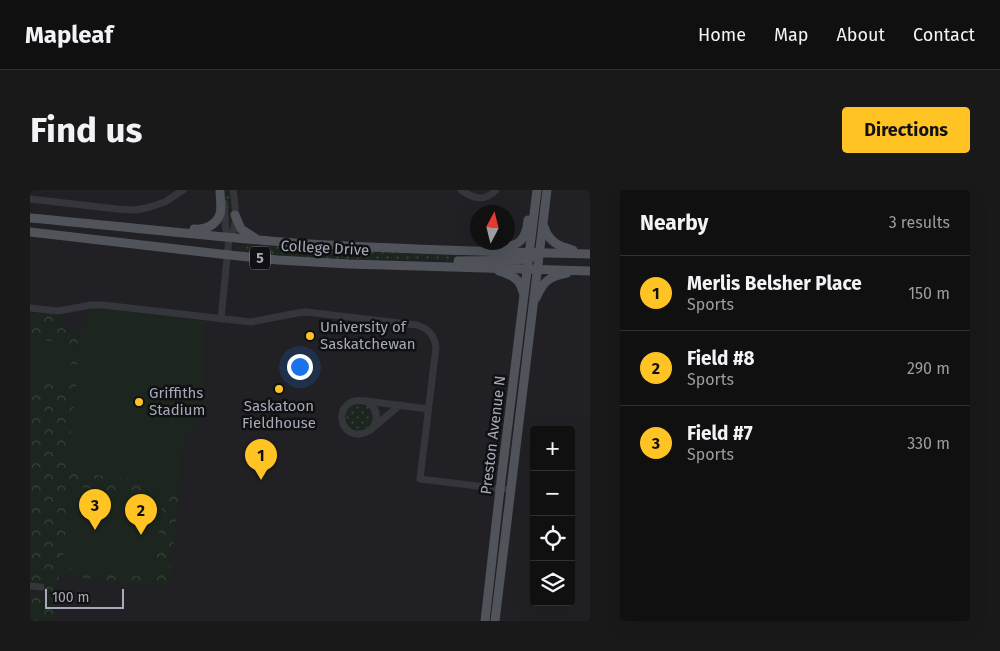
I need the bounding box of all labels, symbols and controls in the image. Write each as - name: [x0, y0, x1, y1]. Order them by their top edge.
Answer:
- text: Mapleaf: [25, 21, 113, 49]
- text: Home: [698, 24, 746, 46]
- text: Map: [774, 24, 808, 46]
- text: About: [836, 24, 885, 46]
- text: Contact: [913, 24, 975, 46]
- button: Directions: [842, 107, 970, 153]
- text: Find us: [30, 109, 142, 151]
- north arrow: [470, 205, 515, 250]
- text: Nearby: [640, 210, 708, 236]
- text: 3 results: [889, 213, 950, 232]
- street label: College Drive: [280, 237, 370, 259]
- road number: 5: [250, 246, 270, 270]
- text: Merlis Belsher Place: [687, 272, 862, 295]
- text: 1: [652, 284, 660, 303]
- text: 150 m: [908, 284, 950, 303]
- text: Sports: [687, 295, 734, 314]
- place label: University of Saskatchewan: [320, 318, 416, 353]
- marker: University of Saskatchewan: [304, 330, 316, 342]
- text: Field #8: [687, 347, 755, 370]
- your location: [287, 354, 313, 380]
- text: 2: [652, 359, 660, 378]
- text: 290 m: [907, 359, 950, 378]
- text: Sports: [687, 370, 734, 389]
- street label: Preston Avenue N: [477, 375, 509, 495]
- marker: Saskatoon Fieldhouse: [273, 383, 285, 395]
- place label: Griffiths Stadium: [149, 384, 205, 419]
- marker: Griffiths Stadium: [133, 396, 145, 408]
- place label: Saskatoon Fieldhouse: [242, 397, 316, 432]
- text: Field #7: [687, 422, 753, 445]
- map controls: [530, 426, 575, 606]
- button: +: [530, 426, 575, 471]
- text: 3: [652, 434, 660, 453]
- text: 330 m: [907, 434, 950, 453]
- pin: 1: [245, 439, 277, 480]
- text: Sports: [687, 445, 734, 464]
- button: −: [530, 471, 575, 516]
- pin: 3: [79, 489, 111, 530]
- pin: 2: [125, 494, 157, 535]
- button: locate: [530, 516, 575, 561]
- button: layers: [530, 561, 575, 606]
- scale bar: [45, 586, 124, 609]
- text: 100 m: [52, 589, 89, 606]

